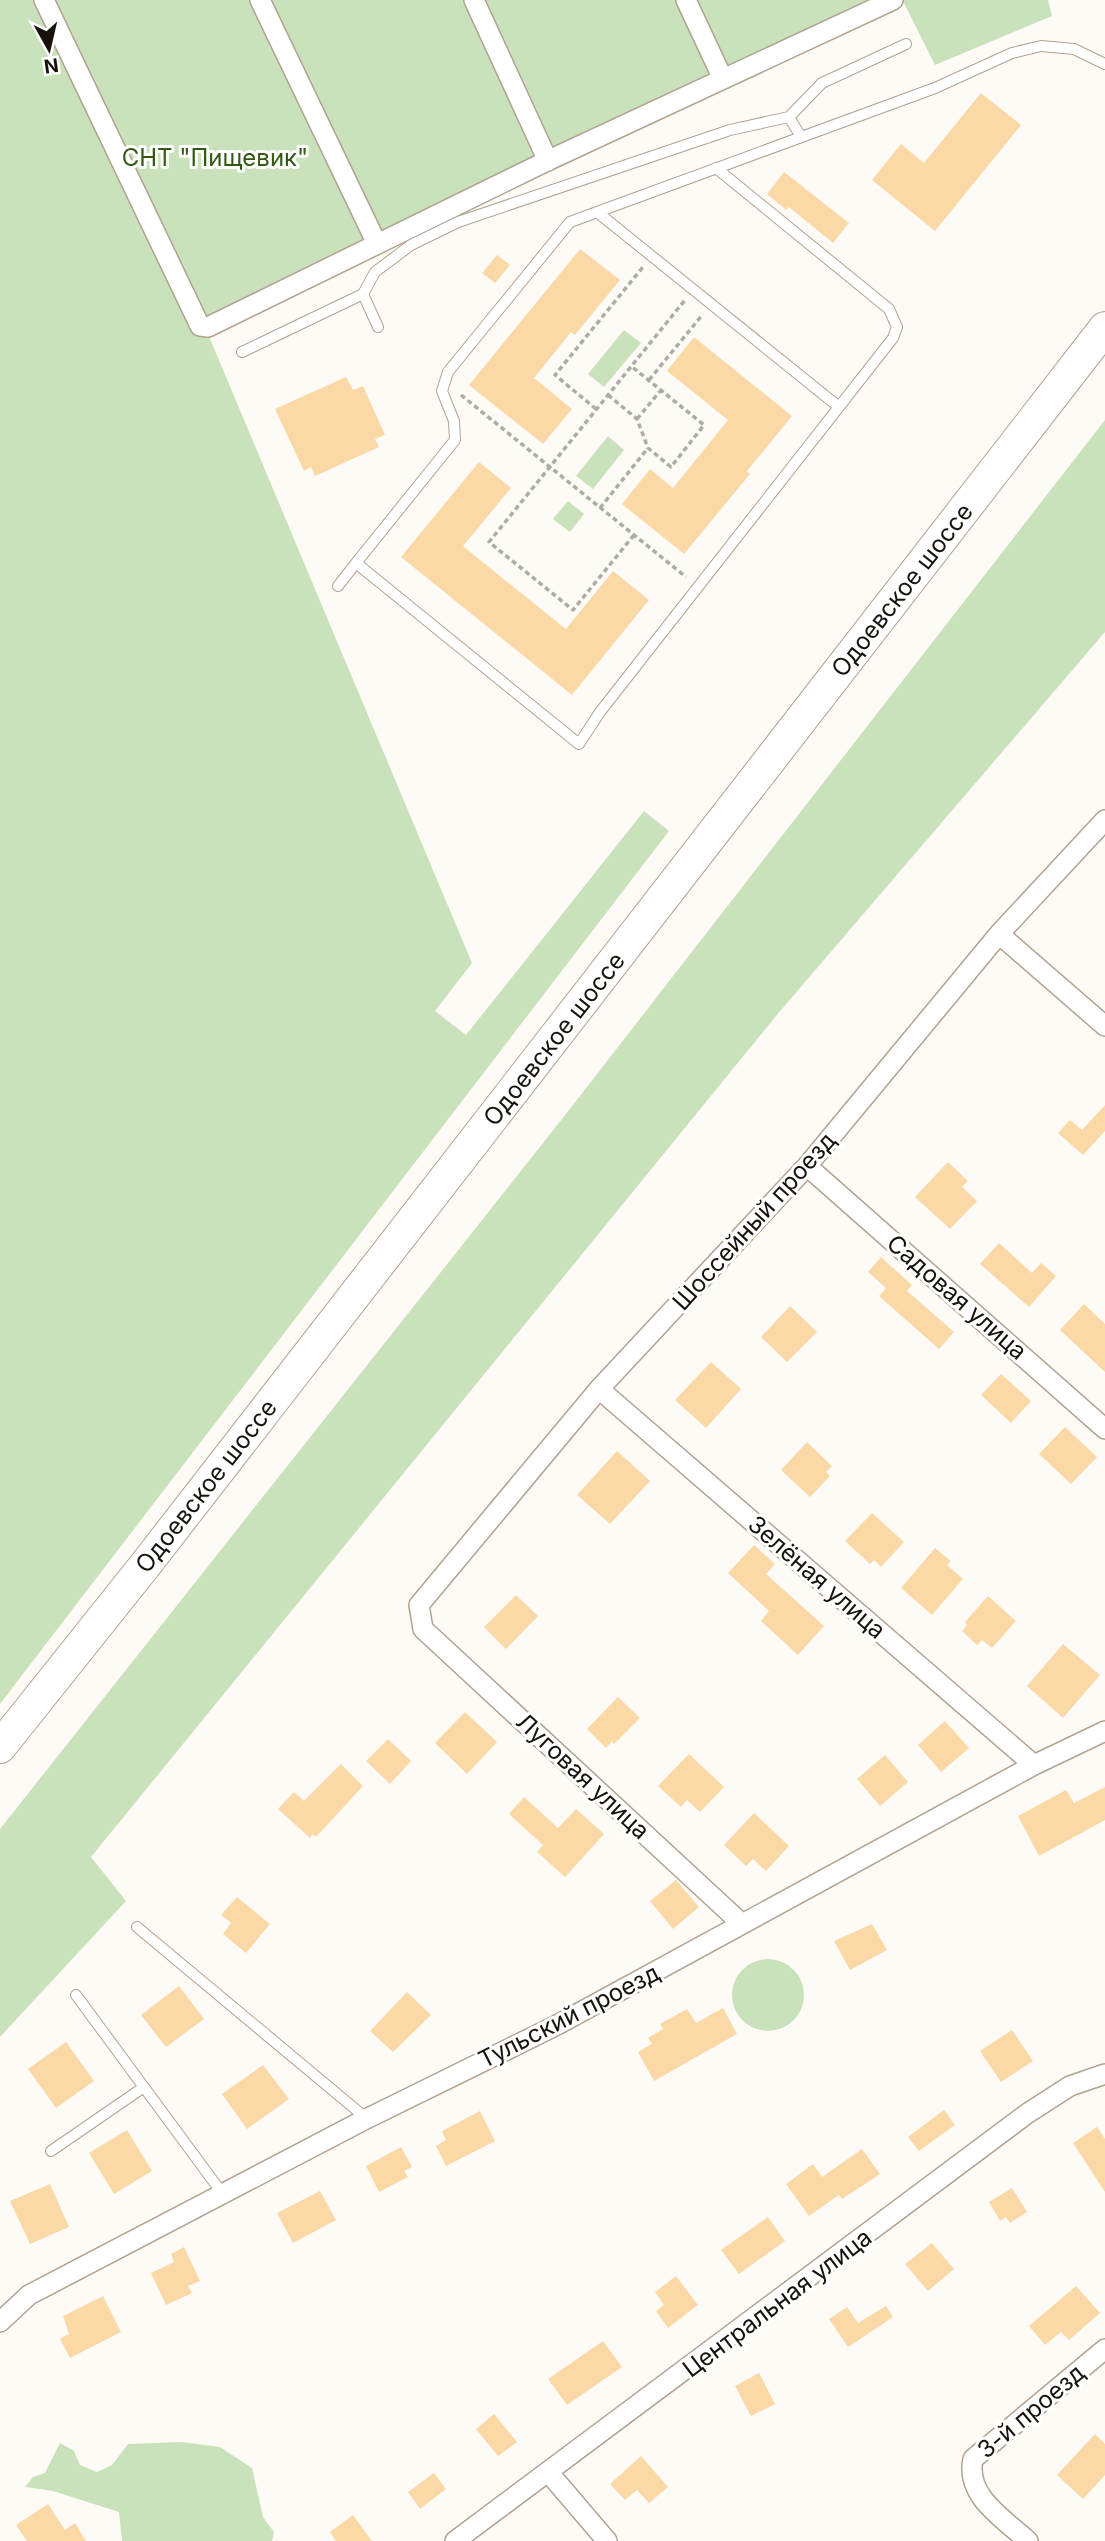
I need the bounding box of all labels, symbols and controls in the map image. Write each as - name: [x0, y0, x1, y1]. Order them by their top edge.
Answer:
- north arrow: [14, 14, 84, 84]
- text: N: [43, 53, 60, 78]
- park label: СНТ "Пищевик": [122, 143, 308, 172]
- street label: Одоевское шоссе: [825, 497, 979, 683]
- street label: Одоевское шоссе: [477, 946, 631, 1132]
- street label: Шоссейный проезд: [666, 1126, 842, 1316]
- street label: Садовая улица: [881, 1228, 1033, 1366]
- street label: Одоевское шоссе: [129, 1393, 283, 1579]
- street label: Зелёная улица: [742, 1509, 892, 1645]
- street label: Луговая улица: [510, 1707, 656, 1845]
- street label: Тульский проезд: [474, 1958, 664, 2074]
- street label: Центральная улица: [677, 2223, 877, 2383]
- street label: 3-й проезд: [972, 2358, 1090, 2464]

